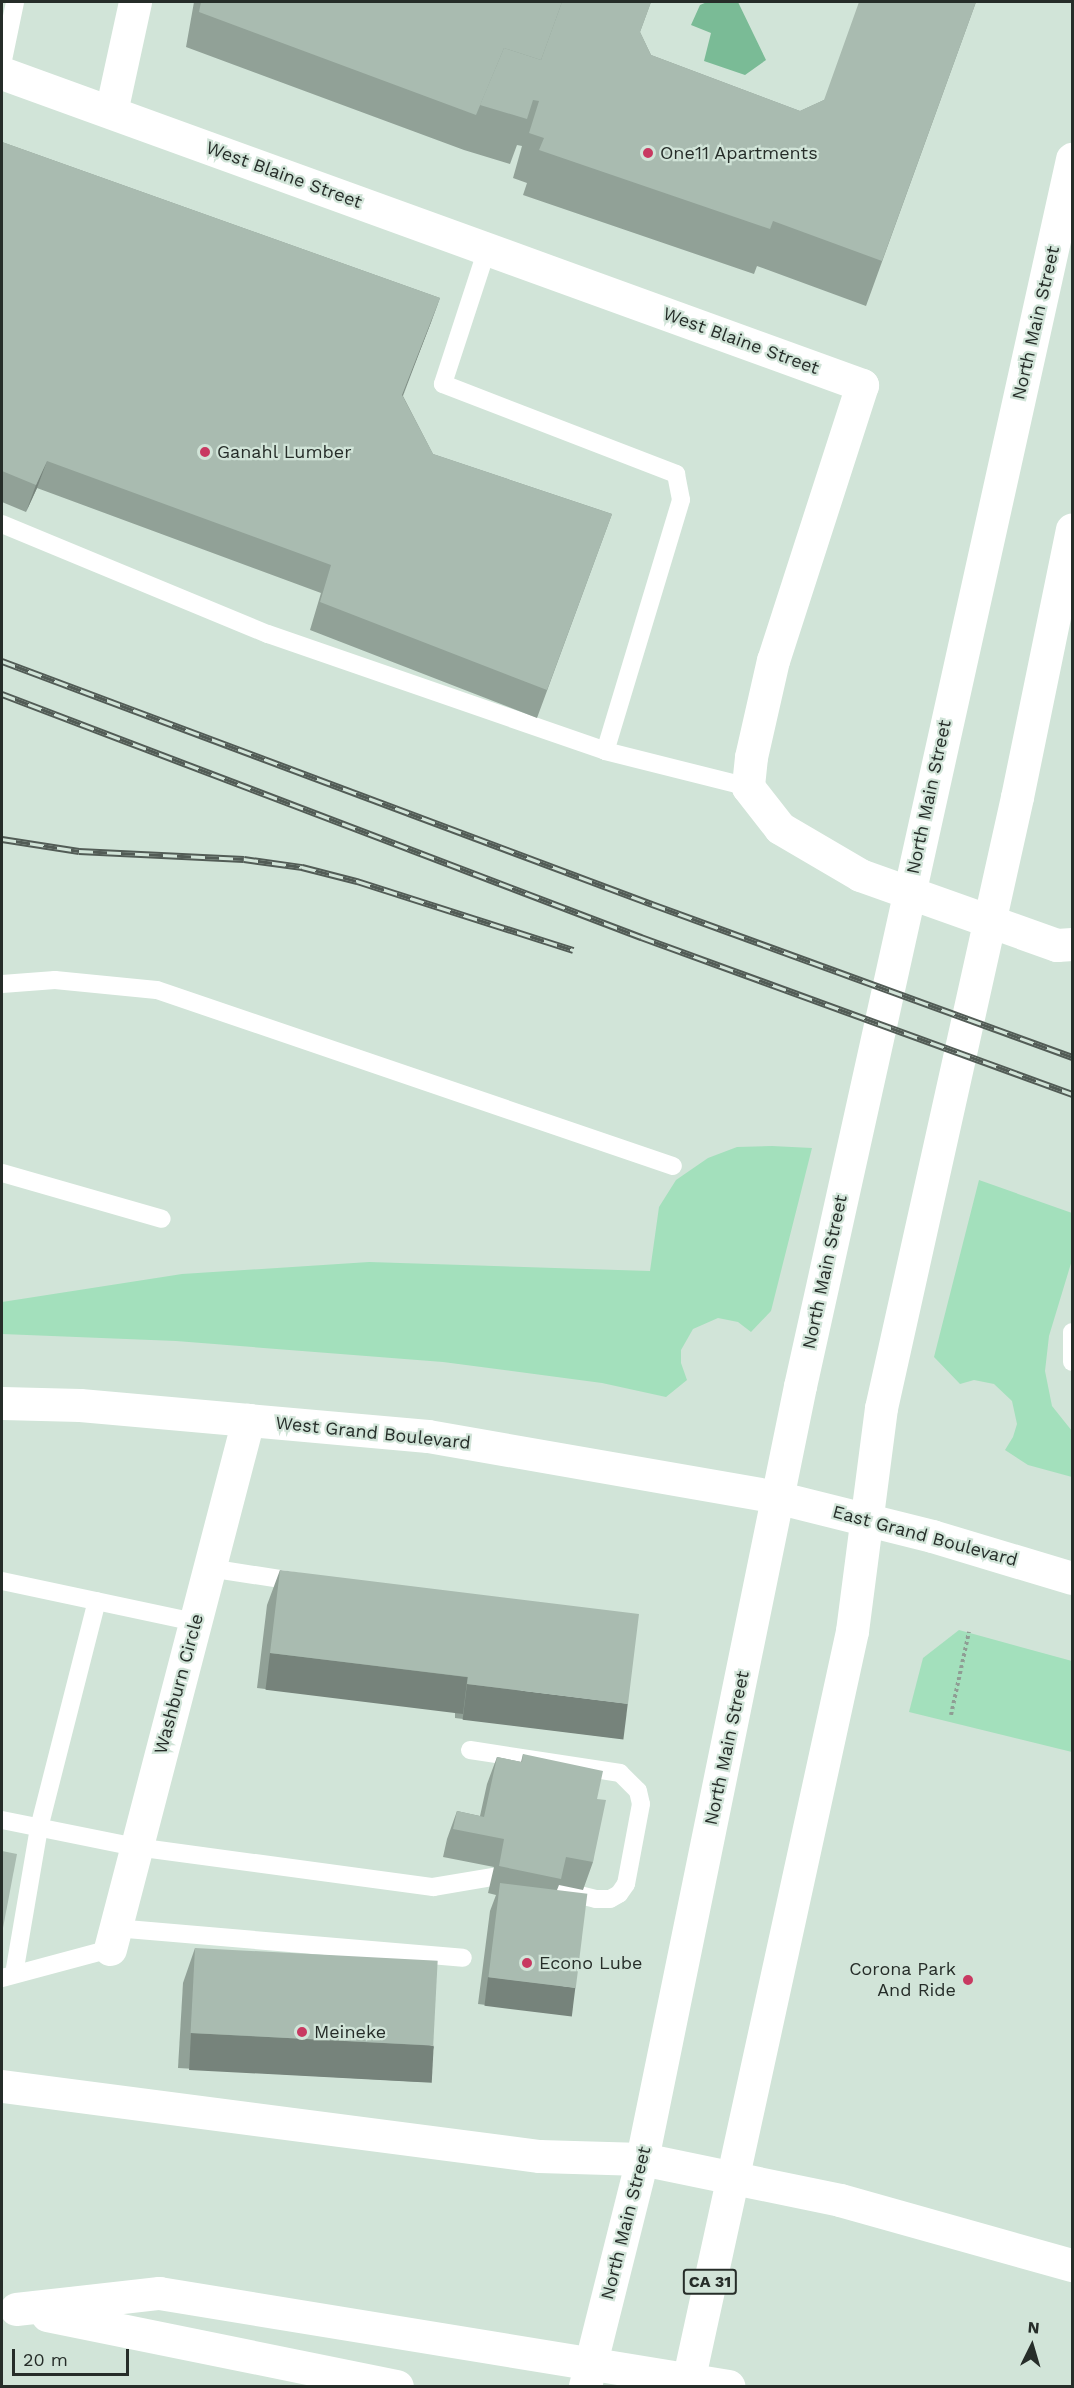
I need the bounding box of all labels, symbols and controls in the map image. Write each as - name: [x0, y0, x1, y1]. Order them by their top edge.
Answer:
- street label: West Blaine Street: [203, 137, 365, 213]
- place label: One11 Apartments: [660, 142, 818, 164]
- marker: One11 Apartments: [641, 146, 655, 160]
- street label: North Main Street: [1008, 244, 1064, 402]
- street label: West Blaine Street: [660, 303, 822, 379]
- place label: Ganahl Lumber: [217, 441, 352, 463]
- marker: Ganahl Lumber: [198, 445, 212, 459]
- street label: North Main Street: [902, 718, 956, 876]
- street label: North Main Street: [798, 1193, 852, 1351]
- street label: West Grand Boulevard: [274, 1412, 472, 1454]
- street label: East Grand Boulevard: [830, 1501, 1020, 1571]
- street label: Washburn Circle: [150, 1611, 208, 1757]
- street label: North Main Street: [700, 1669, 754, 1827]
- place label: Econo Lube: [539, 1952, 642, 1974]
- marker: Econo Lube: [520, 1956, 534, 1970]
- place label: Corona Park And Ride: [849, 1959, 956, 2002]
- marker: Corona Park And Ride: [961, 1973, 975, 1987]
- place label: Meineke: [314, 2021, 386, 2043]
- marker: Meineke: [295, 2025, 309, 2039]
- street label: North Main Street: [597, 2144, 655, 2302]
- road number: CA 31: [682, 2269, 738, 2295]
- north arrow: [1002, 2316, 1062, 2376]
- text: N: [1027, 2318, 1040, 2338]
- scale bar: [15, 2337, 132, 2375]
- text: 20 m: [23, 2349, 68, 2370]

